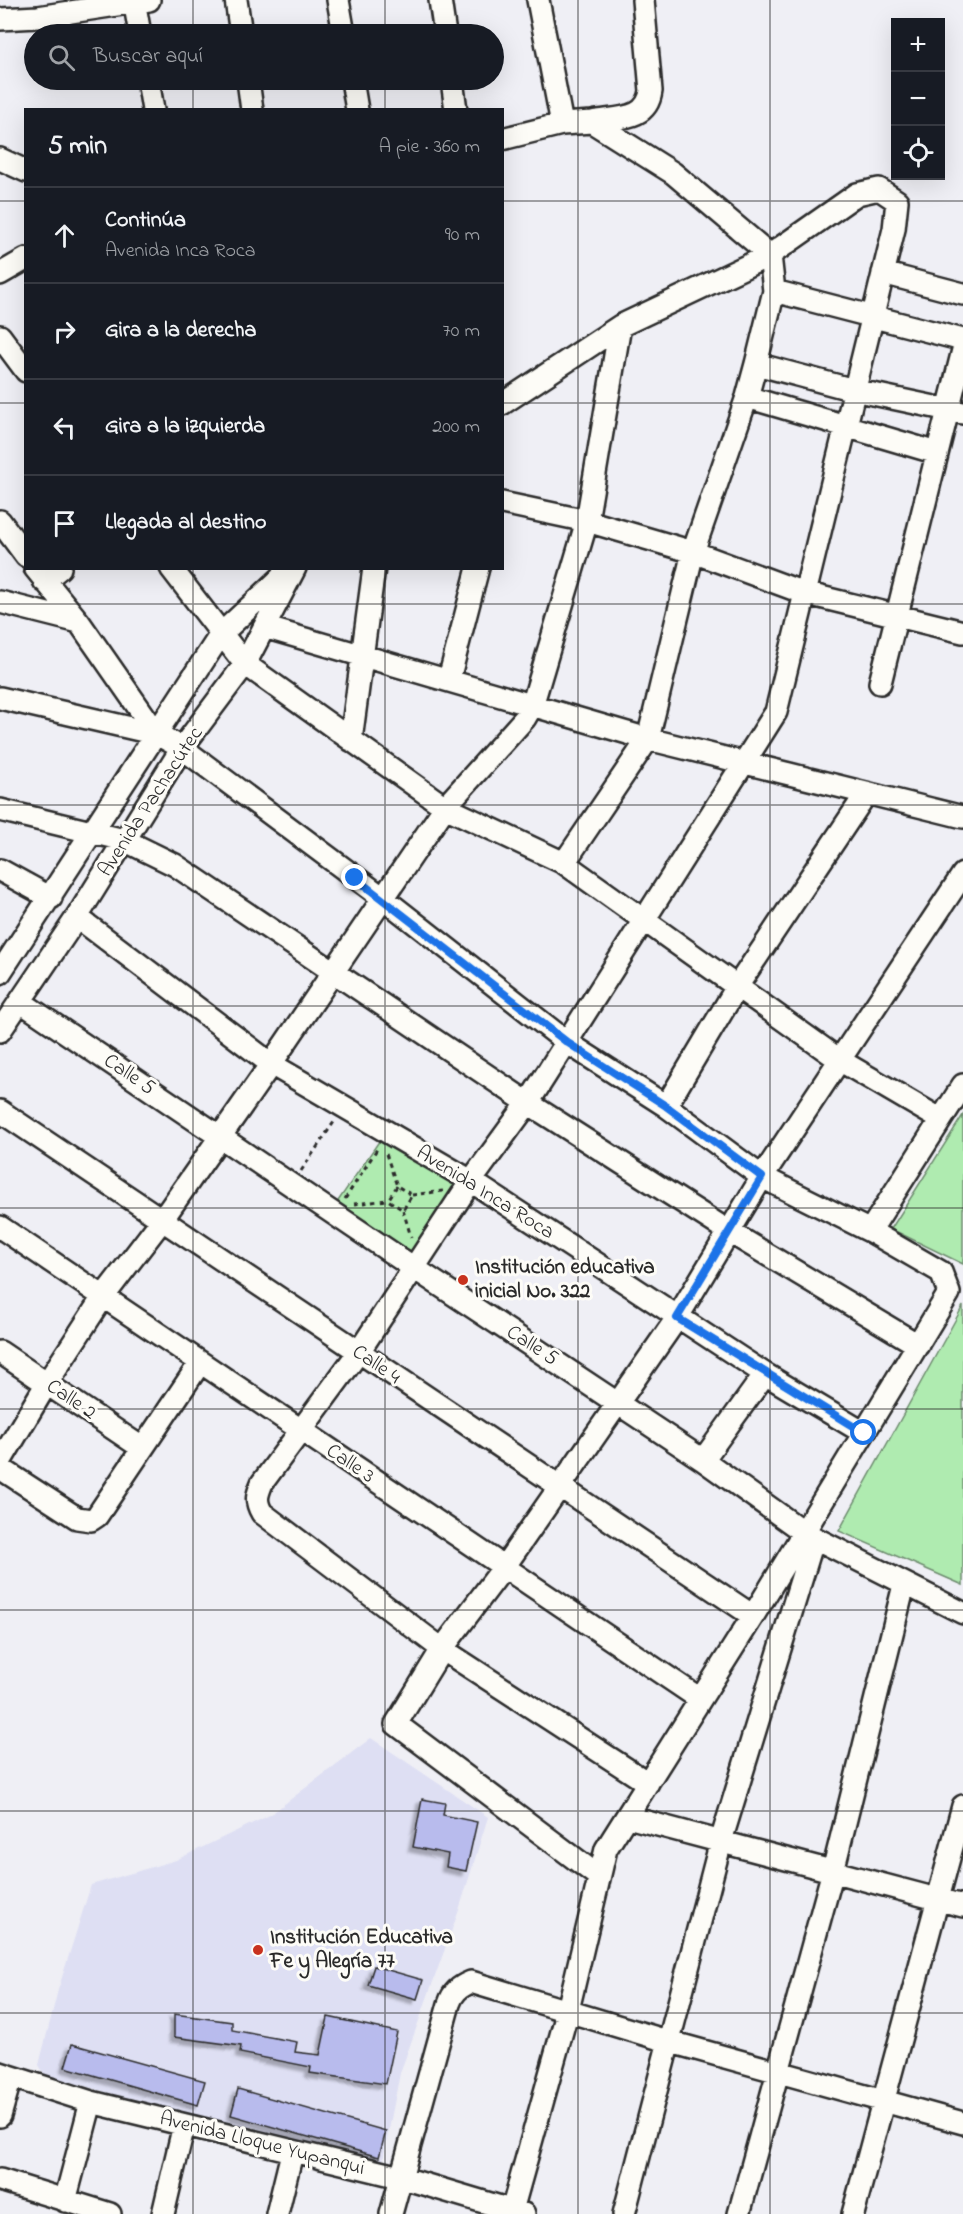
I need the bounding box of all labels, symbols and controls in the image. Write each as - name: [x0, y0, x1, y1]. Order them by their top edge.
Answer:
- map controls: [891, 18, 945, 180]
- button: +: [891, 18, 945, 72]
- search box: [24, 24, 504, 90]
- icon: search: [45, 41, 78, 74]
- text: Buscar aquí: [93, 41, 203, 73]
- button: −: [891, 72, 945, 126]
- button: locate: [891, 126, 945, 180]
- text: 5 min: [48, 128, 107, 166]
- text: A pie · 360 m: [379, 133, 480, 162]
- text: Continúa: [105, 205, 186, 237]
- icon: ahead: [48, 219, 81, 252]
- text: 90 m: [445, 221, 480, 250]
- text: Avenida Inca Roca: [105, 237, 255, 266]
- icon: right: [48, 315, 81, 348]
- text: Gira a la derecha: [105, 315, 256, 347]
- text: 70 m: [443, 317, 480, 346]
- icon: left: [48, 411, 81, 444]
- text: Gira a la izquierda: [105, 411, 265, 443]
- text: 200 m: [432, 413, 480, 442]
- icon: arrive: [48, 507, 81, 540]
- text: Llegada al destino: [105, 507, 266, 539]
- street label: Avenida Pachacútec: [91, 720, 211, 883]
- route end: [341, 864, 367, 890]
- street label: Calle 5: [97, 1047, 161, 1103]
- street label: Avenida Inca Roca: [410, 1138, 560, 1248]
- place label: Institución educativa inicial No. 322: [475, 1253, 655, 1307]
- marker: Institución educativa inicial No. 322: [456, 1273, 470, 1287]
- street label: Calle 5: [500, 1318, 564, 1374]
- street label: Calle 4: [346, 1338, 407, 1393]
- street label: Calle 2: [40, 1372, 102, 1428]
- route start: [850, 1419, 876, 1445]
- street label: Calle 3: [320, 1437, 380, 1491]
- place label: Institución Educativa Fe y Alegría 77: [269, 1923, 453, 1979]
- marker: Institución Educativa Fe y Alegría 77: [251, 1943, 265, 1957]
- street label: Avenida Lloque Yupanqui: [156, 2104, 368, 2184]

